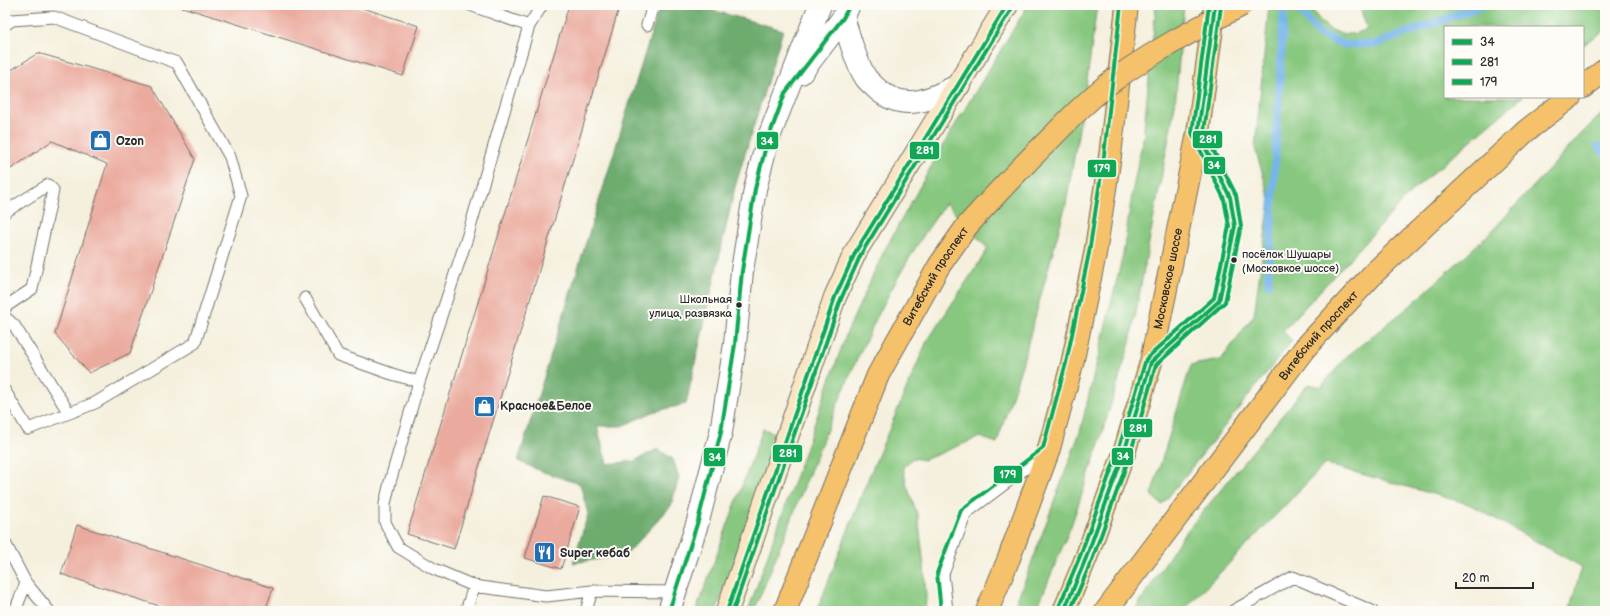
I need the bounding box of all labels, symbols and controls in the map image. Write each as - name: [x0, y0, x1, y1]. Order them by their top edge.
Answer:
- legend: [1444, 26, 1584, 98]
- text: 34: [1480, 35, 1495, 50]
- text: 281: [1480, 55, 1499, 70]
- text: 179: [1480, 75, 1498, 90]
- shop icon: Ozon: [87, 128, 113, 154]
- line badge: 281: [1192, 130, 1223, 149]
- line badge: 34: [756, 131, 779, 150]
- text: 281: [1199, 133, 1217, 146]
- place label: Ozon: [116, 134, 144, 149]
- text: 34: [761, 135, 774, 148]
- line badge: 281: [909, 141, 940, 160]
- text: 281: [916, 144, 934, 157]
- line badge: 34: [1203, 156, 1226, 175]
- line badge: 179: [1087, 159, 1117, 178]
- text: 34: [1208, 159, 1221, 172]
- text: 179: [1093, 162, 1111, 175]
- street label: Витебский проспект: [900, 224, 972, 329]
- street label: Московское шоссе: [1151, 226, 1186, 331]
- place label: посёлок Шушары (Московкое шоссе): [1242, 248, 1339, 275]
- marker: посёлок Шушары (Московкое шоссе): [1229, 255, 1239, 265]
- street label: Витебский проспект: [1276, 288, 1362, 384]
- place label: Школьная улица, развязка: [649, 293, 732, 320]
- marker: Школьная улица, развязка: [734, 300, 744, 310]
- shop icon: Красное&Белое: [472, 393, 498, 419]
- place label: Красное&Белое: [500, 399, 592, 414]
- line badge: 281: [1123, 418, 1153, 438]
- text: 281: [1129, 422, 1147, 435]
- line badge: 281: [772, 444, 803, 463]
- line badge: 34: [703, 447, 726, 467]
- text: 281: [779, 447, 797, 460]
- line badge: 34: [1111, 447, 1134, 466]
- text: 34: [1117, 450, 1130, 463]
- text: 34: [709, 451, 722, 464]
- line badge: 179: [993, 465, 1023, 484]
- text: 179: [999, 468, 1017, 481]
- restaurant icon: Super кебаб: [532, 540, 558, 566]
- place label: Super кебаб: [560, 546, 630, 561]
- scale bar: [1456, 564, 1533, 590]
- text: 20 m: [1462, 571, 1489, 586]

